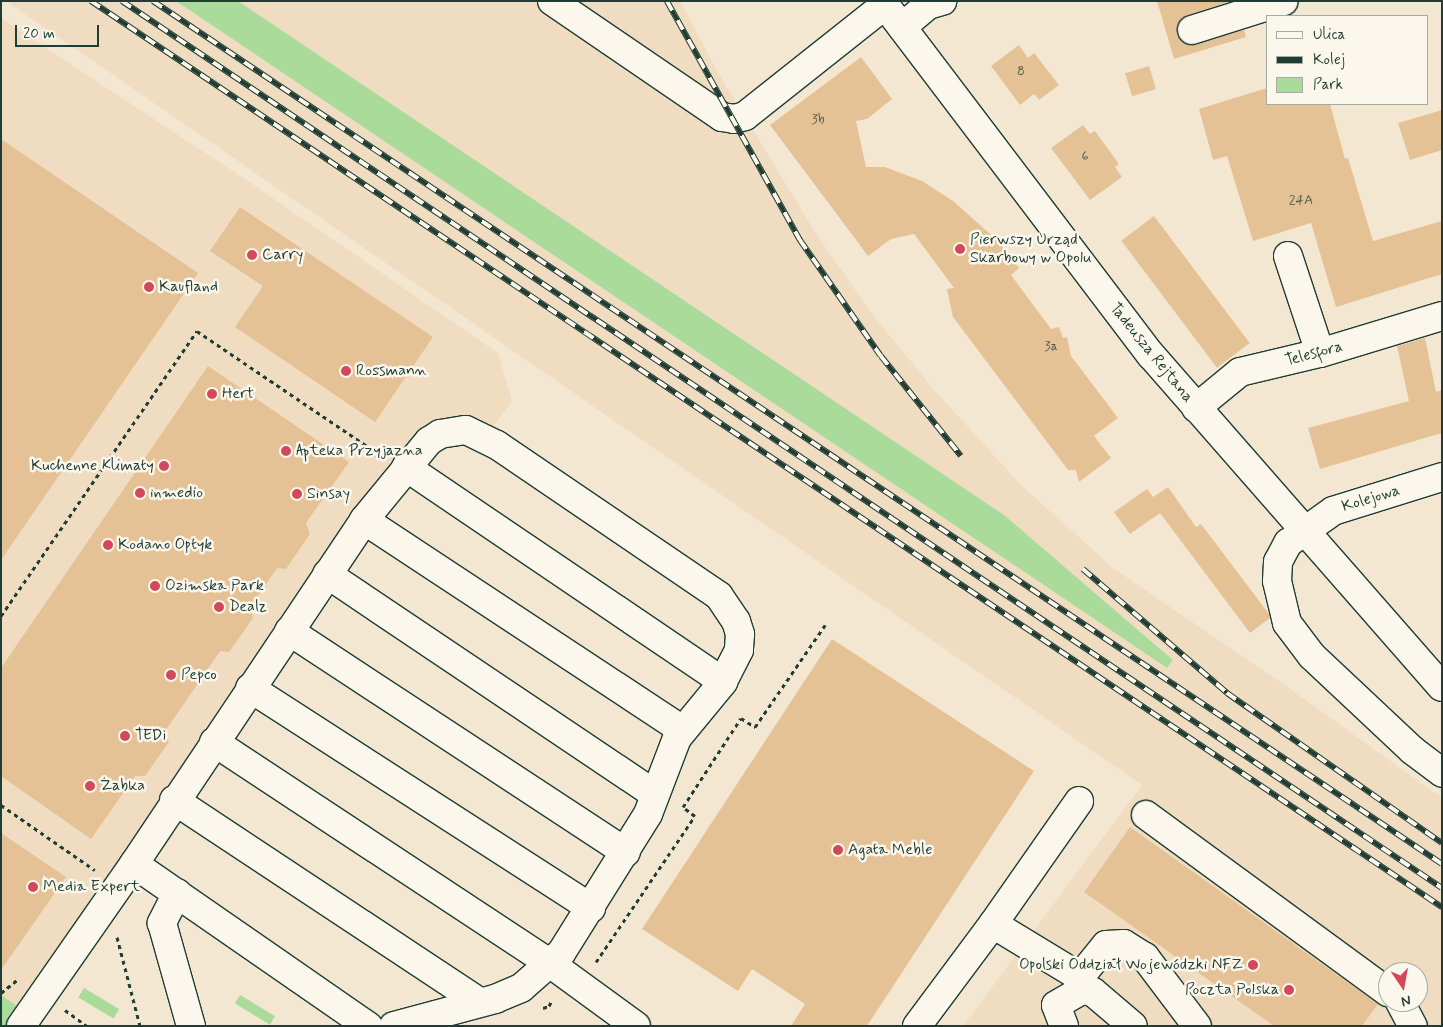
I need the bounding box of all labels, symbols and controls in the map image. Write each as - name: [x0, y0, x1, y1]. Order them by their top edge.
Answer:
- scale bar: [18, 15, 101, 47]
- legend: [1266, 15, 1428, 105]
- text: 20 m: [23, 24, 55, 44]
- text: Ulica: [1313, 25, 1345, 45]
- text: Kolej: [1313, 50, 1345, 70]
- house number: 8: [1017, 63, 1025, 79]
- text: Park: [1313, 75, 1343, 95]
- house number: 3b: [811, 111, 825, 127]
- house number: 6: [1081, 148, 1089, 164]
- house number: 24A: [1289, 192, 1313, 208]
- place label: Pierwszy Urząd Skarbowy w Opolu: [970, 230, 1091, 268]
- marker: Pierwszy Urząd Skarbowy w Opolu: [954, 243, 966, 255]
- place label: Carry: [262, 245, 303, 265]
- marker: Carry: [246, 249, 258, 261]
- place label: Kaufland: [159, 277, 218, 297]
- marker: Kaufland: [143, 281, 155, 293]
- street label: Tadeusza Rejtana: [1105, 299, 1197, 407]
- street label: Telesfora: [1283, 337, 1345, 371]
- house number: 3a: [1044, 338, 1058, 354]
- place label: Rossmann: [356, 361, 427, 381]
- marker: Rossmann: [340, 365, 352, 377]
- place label: Hert: [222, 384, 254, 404]
- marker: Hert: [206, 388, 218, 400]
- place label: Apteka Przyjazna: [296, 441, 418, 461]
- marker: Apteka Przyjazna: [280, 445, 292, 457]
- place label: Kuchenne Klimaty: [29, 456, 154, 476]
- marker: Kuchenne Klimaty: [158, 460, 170, 472]
- street label: Kolejowa: [1340, 481, 1402, 517]
- place label: inmedio: [150, 483, 203, 503]
- place label: Sinsay: [307, 484, 350, 504]
- marker: inmedio: [134, 487, 146, 499]
- marker: Sinsay: [291, 488, 303, 500]
- place label: Kodano Optyk: [118, 535, 212, 555]
- marker: Kodano Optyk: [102, 539, 114, 551]
- place label: Ozimska Park: [165, 576, 263, 596]
- marker: Ozimska Park: [149, 580, 161, 592]
- place label: Dealz: [229, 597, 267, 617]
- marker: Dealz: [213, 601, 225, 613]
- place label: Pepco: [181, 665, 217, 685]
- marker: Pepco: [165, 669, 177, 681]
- place label: TEDi: [135, 726, 166, 746]
- marker: TEDi: [119, 730, 131, 742]
- place label: Żabka: [100, 776, 145, 796]
- marker: Żabka: [84, 780, 96, 792]
- place label: Agata Meble: [848, 840, 934, 860]
- marker: Agata Meble: [832, 844, 844, 856]
- place label: Media Expert: [43, 877, 140, 897]
- marker: Media Expert: [27, 881, 39, 893]
- place label: Opolski Oddział Wojewódzki NFZ: [1019, 955, 1243, 975]
- marker: Opolski Oddział Wojewódzki NFZ: [1247, 959, 1259, 971]
- north arrow: [1378, 962, 1428, 1012]
- place label: Poczta Polska: [1187, 980, 1279, 1000]
- marker: Poczta Polska: [1283, 984, 1295, 996]
- text: N: [1399, 991, 1412, 1010]

